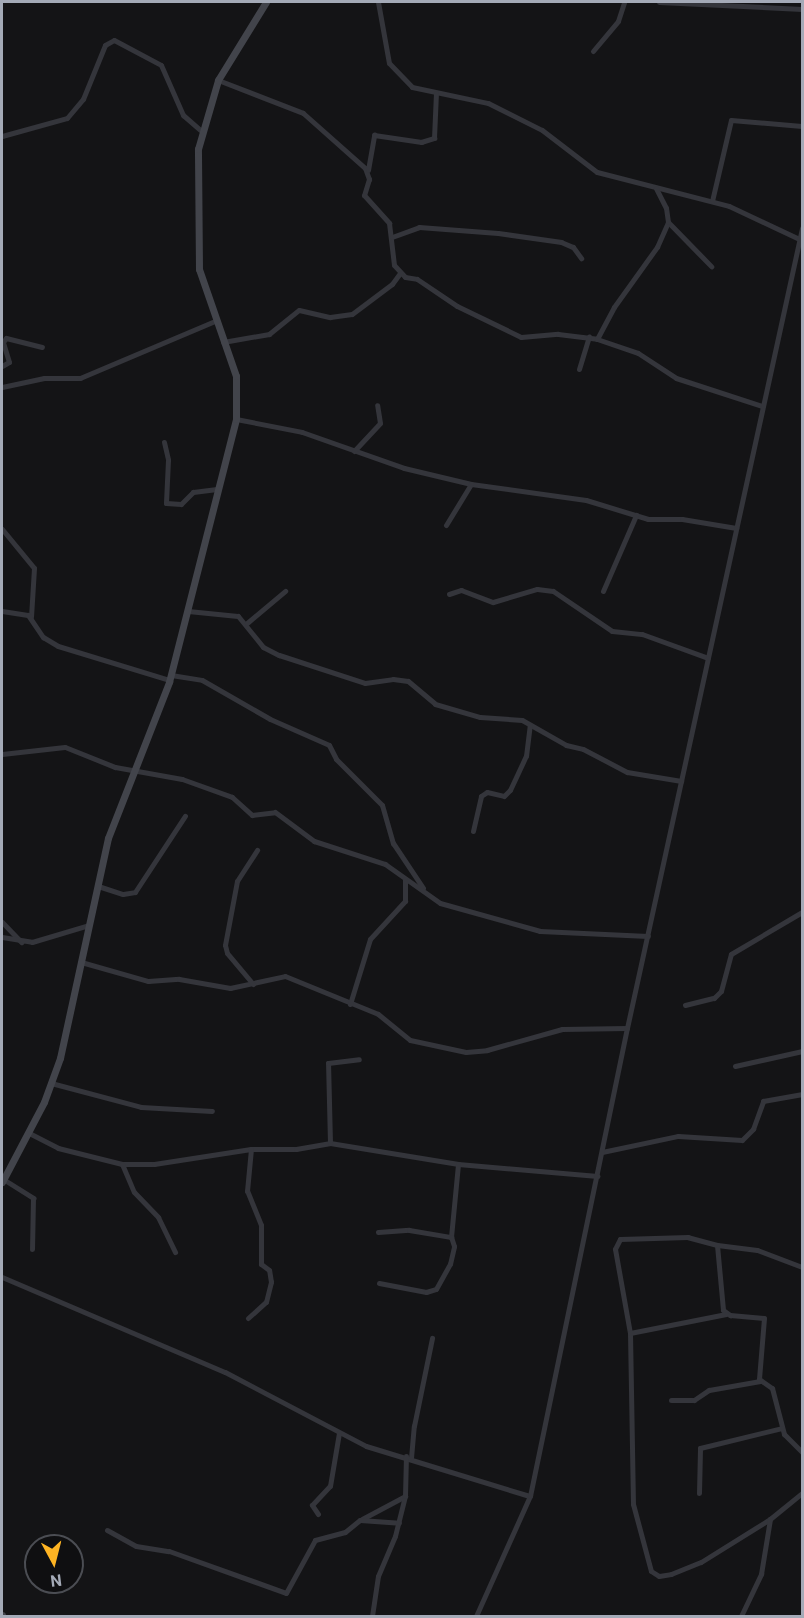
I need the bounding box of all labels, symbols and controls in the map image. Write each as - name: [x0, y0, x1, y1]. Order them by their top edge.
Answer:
- north arrow: [24, 1534, 84, 1594]
- text: N: [49, 1570, 63, 1590]

